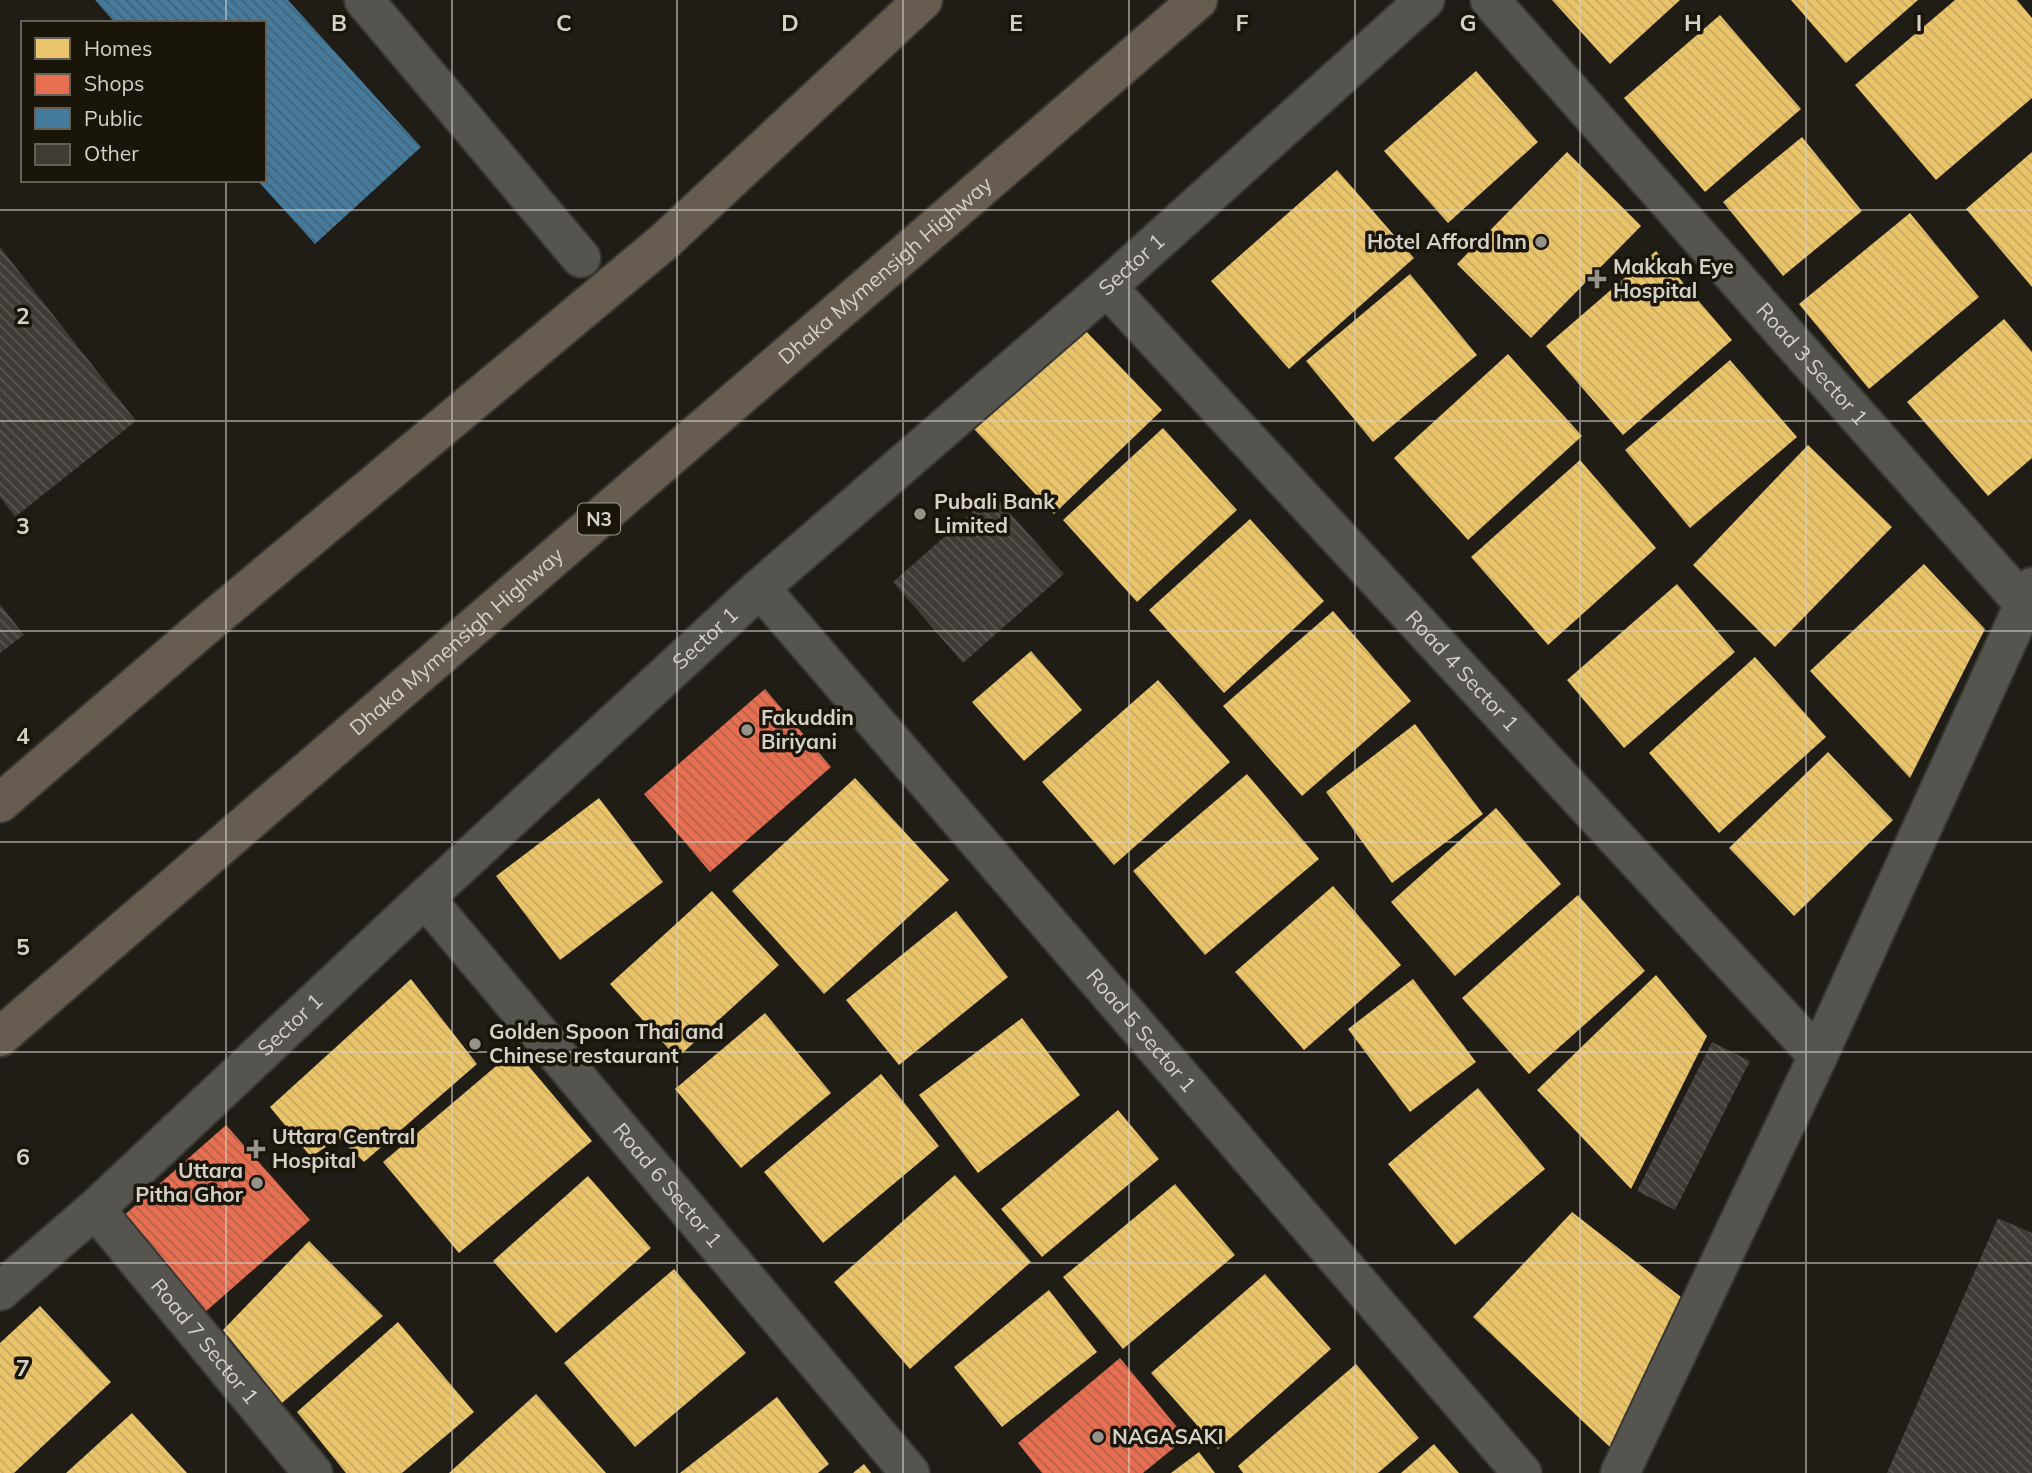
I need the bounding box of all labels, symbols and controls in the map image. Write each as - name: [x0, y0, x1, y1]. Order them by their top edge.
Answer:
- text: B: [331, 8, 347, 37]
- text: C: [556, 8, 572, 37]
- text: D: [781, 8, 799, 37]
- text: E: [1009, 8, 1023, 37]
- text: F: [1235, 8, 1249, 37]
- text: G: [1459, 8, 1477, 37]
- text: H: [1684, 8, 1702, 37]
- text: I: [1916, 8, 1922, 37]
- legend: [21, 21, 266, 182]
- text: Homes: [84, 35, 152, 61]
- text: Shops: [84, 70, 144, 96]
- text: Public: [84, 105, 143, 131]
- text: Other: [84, 140, 139, 166]
- street label: Dhaka Mymensigh Highway: [772, 170, 997, 369]
- street label: Sector 1: [1093, 228, 1169, 300]
- place label: Hotel Afford Inn: [1367, 228, 1527, 254]
- marker: Hotel Afford Inn: [1533, 234, 1549, 250]
- place label: Makkah Eye Hospital: [1613, 253, 1734, 303]
- marker: Makkah Eye Hospital: [1587, 269, 1607, 289]
- street label: Road 3 Sector 1: [1752, 297, 1874, 430]
- text: 2: [16, 301, 30, 330]
- place label: Pubali Bank Limited: [934, 488, 1055, 538]
- road number: N3: [578, 504, 620, 534]
- marker: Pubali Bank Limited: [912, 506, 928, 522]
- text: 3: [16, 511, 30, 540]
- street label: Dhaka Mymensigh Highway: [344, 541, 568, 741]
- street label: Sector 1: [667, 601, 743, 674]
- street label: Road 4 Sector 1: [1401, 605, 1525, 736]
- place label: Fakuddin Biriyani: [761, 704, 854, 754]
- text: 4: [16, 721, 30, 750]
- marker: Fakuddin Biriyani: [739, 722, 755, 738]
- text: 5: [16, 932, 30, 961]
- street label: Road 5 Sector 1: [1081, 963, 1202, 1097]
- street label: Sector 1: [252, 987, 328, 1061]
- place label: Golden Spoon Thai and Chinese restaurant: [489, 1018, 724, 1068]
- marker: Golden Spoon Thai and Chinese restaurant: [467, 1036, 483, 1052]
- street label: Road 6 Sector 1: [608, 1117, 728, 1252]
- place label: Uttara Central Hospital: [272, 1123, 415, 1173]
- marker: Uttara Central Hospital: [246, 1139, 266, 1159]
- text: 6: [16, 1142, 30, 1171]
- place label: Uttara Pitha Ghor: [135, 1157, 244, 1207]
- marker: Uttara Pitha Ghor: [249, 1175, 265, 1191]
- street label: Road 7 Sector 1: [146, 1273, 265, 1409]
- text: 7: [16, 1353, 30, 1382]
- place label: NAGASAKI: [1112, 1423, 1224, 1449]
- marker: NAGASAKI: [1090, 1429, 1106, 1445]

